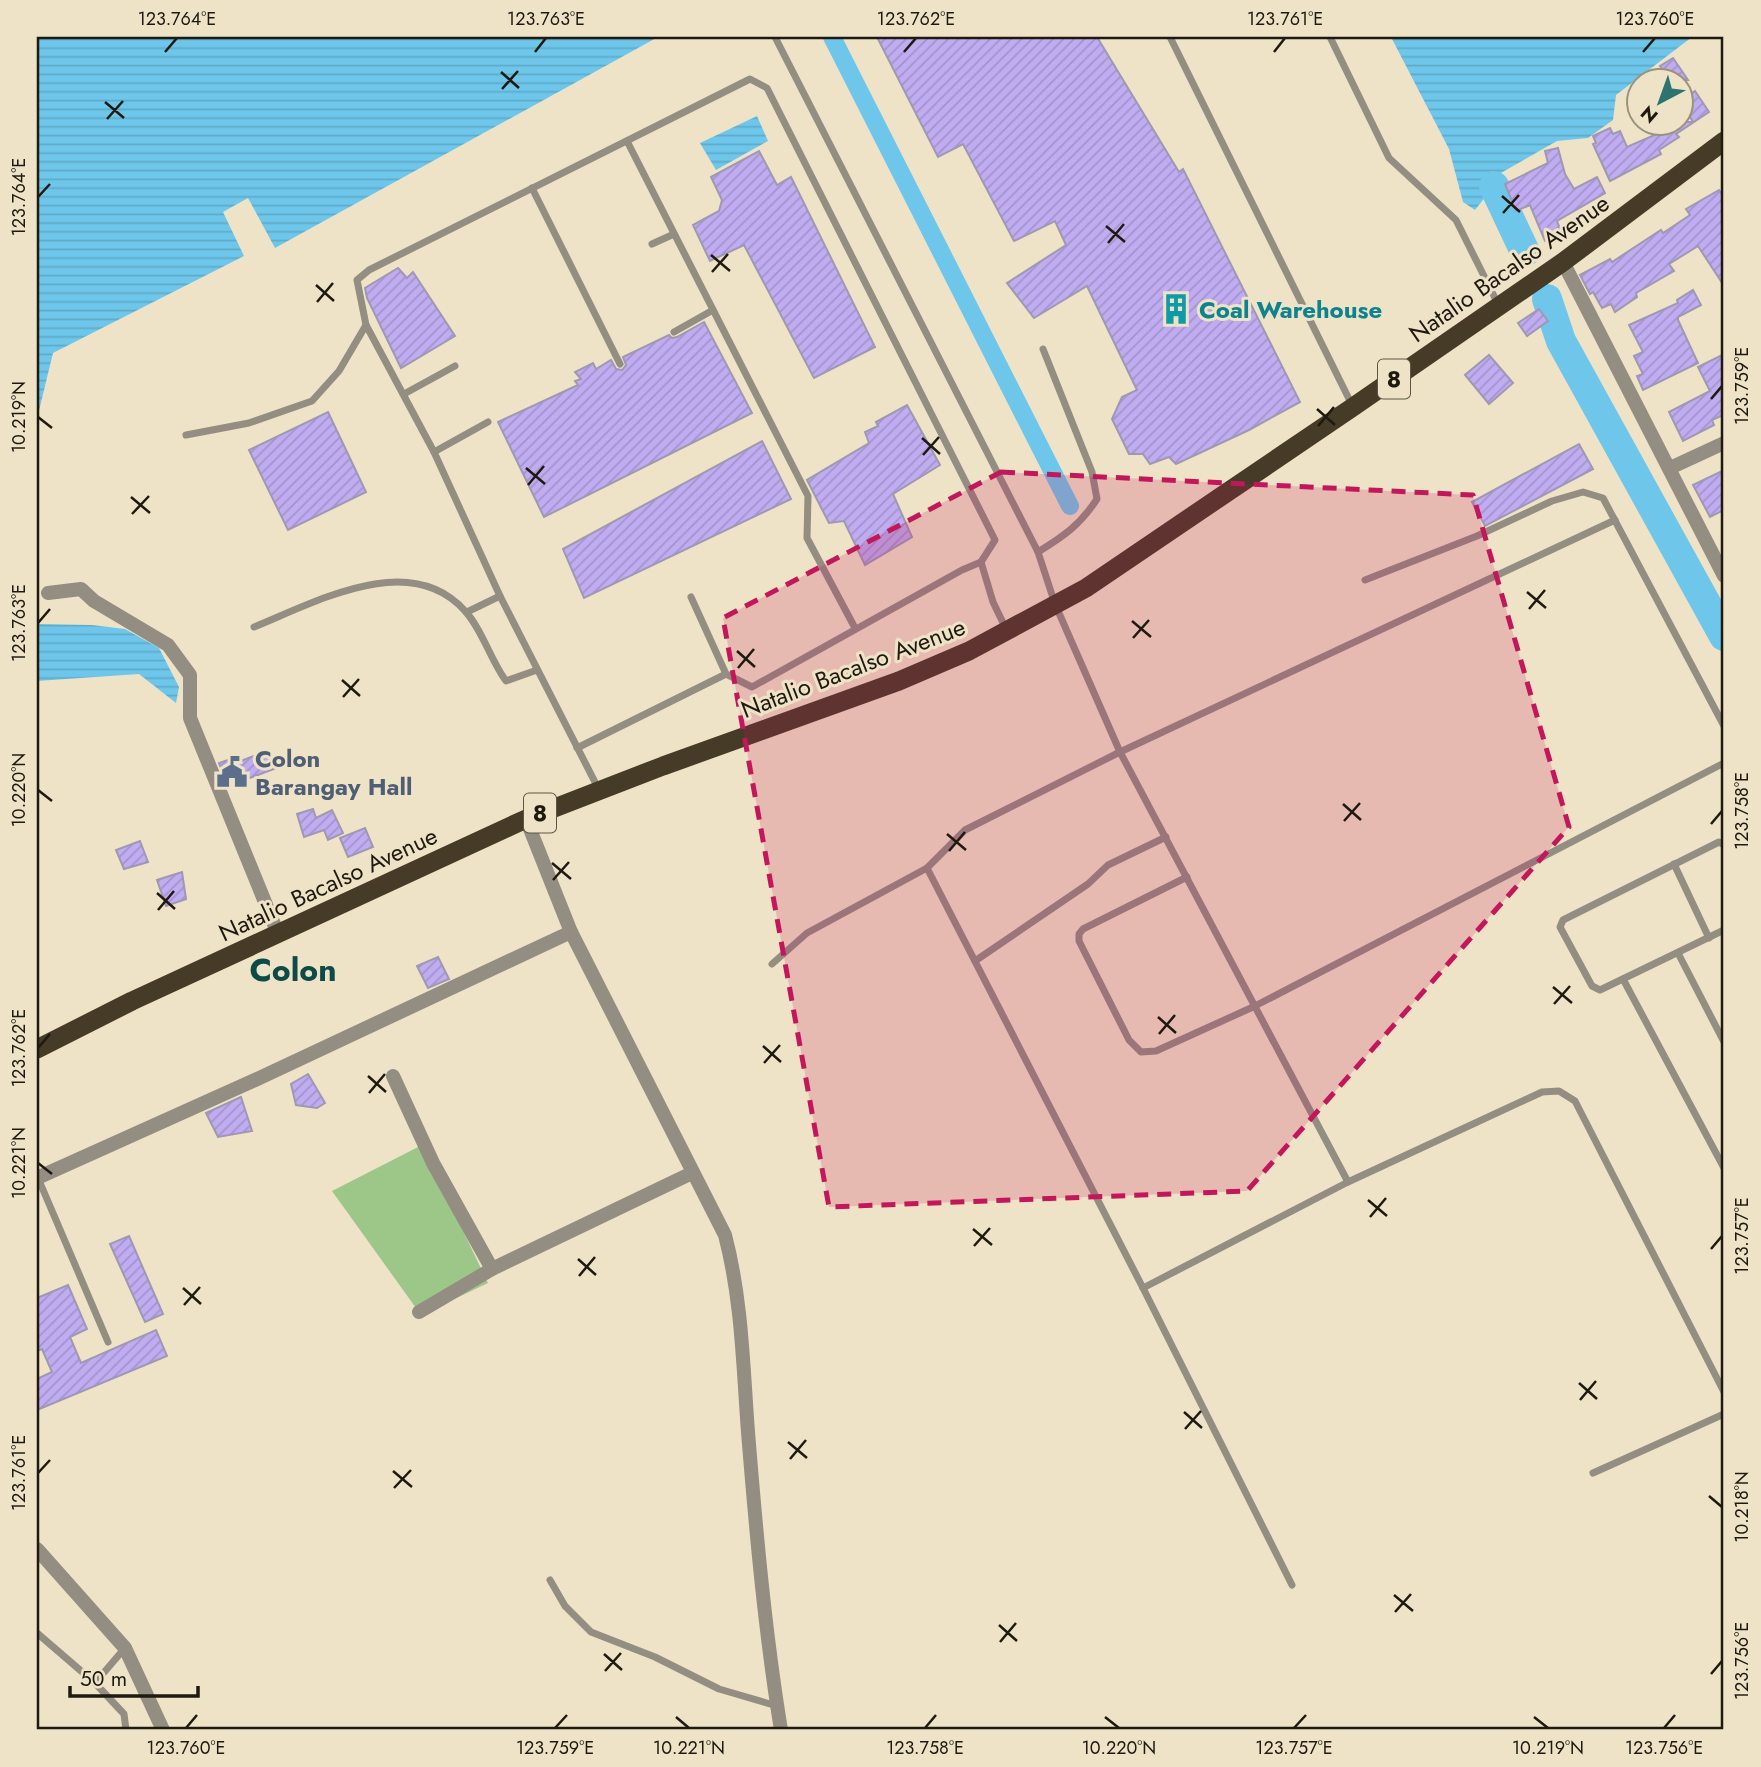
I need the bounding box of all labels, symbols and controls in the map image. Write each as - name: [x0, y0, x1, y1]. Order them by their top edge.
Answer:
- text: 123.764°E: [138, 6, 216, 32]
- text: 123.763°E: [507, 6, 585, 32]
- text: 123.762°E: [877, 6, 955, 32]
- text: 123.761°E: [1247, 6, 1323, 32]
- text: 123.760°E: [1616, 6, 1694, 32]
- north arrow: [1624, 66, 1694, 136]
- text: N: [1635, 99, 1664, 130]
- text: 123.764°E: [6, 158, 32, 236]
- street label: Natalio Bacalso Avenue: [1402, 185, 1616, 351]
- building icon: Coal Warehouse: [1159, 292, 1193, 326]
- place label: Coal Warehouse: [1199, 292, 1382, 327]
- text: 123.759°E: [1729, 347, 1755, 425]
- road number: 8: [1378, 360, 1410, 398]
- text: 10.219°N: [6, 381, 32, 453]
- text: 123.763°E: [6, 584, 32, 662]
- street label: Natalio Bacalso Avenue: [736, 609, 970, 727]
- place label: Colon Barangay Hall: [255, 741, 412, 804]
- text: 10.220°N: [6, 753, 32, 827]
- public building icon: Colon Barangay Hall: [215, 755, 249, 789]
- text: 123.758°E: [1729, 772, 1755, 850]
- road number: 8: [524, 793, 556, 832]
- street label: Natalio Bacalso Avenue: [213, 818, 443, 950]
- district label: Colon: [249, 947, 337, 993]
- text: 123.762°E: [6, 1009, 32, 1087]
- text: 10.221°N: [6, 1127, 32, 1199]
- text: 123.757°E: [1729, 1197, 1755, 1275]
- text: 123.761°E: [6, 1435, 32, 1511]
- text: 10.218°N: [1729, 1471, 1755, 1543]
- text: 123.756°E: [1729, 1622, 1755, 1700]
- scale bar: [70, 1655, 198, 1699]
- text: 50 m: [80, 1664, 127, 1694]
- text: 123.760°E: [147, 1735, 225, 1761]
- text: 123.759°E: [516, 1735, 594, 1761]
- text: 10.221°N: [653, 1735, 725, 1761]
- text: 123.758°E: [886, 1735, 964, 1761]
- text: 10.220°N: [1082, 1735, 1156, 1761]
- text: 123.757°E: [1255, 1735, 1333, 1761]
- text: 10.219°N: [1512, 1735, 1584, 1761]
- text: 123.756°E: [1625, 1735, 1703, 1761]

